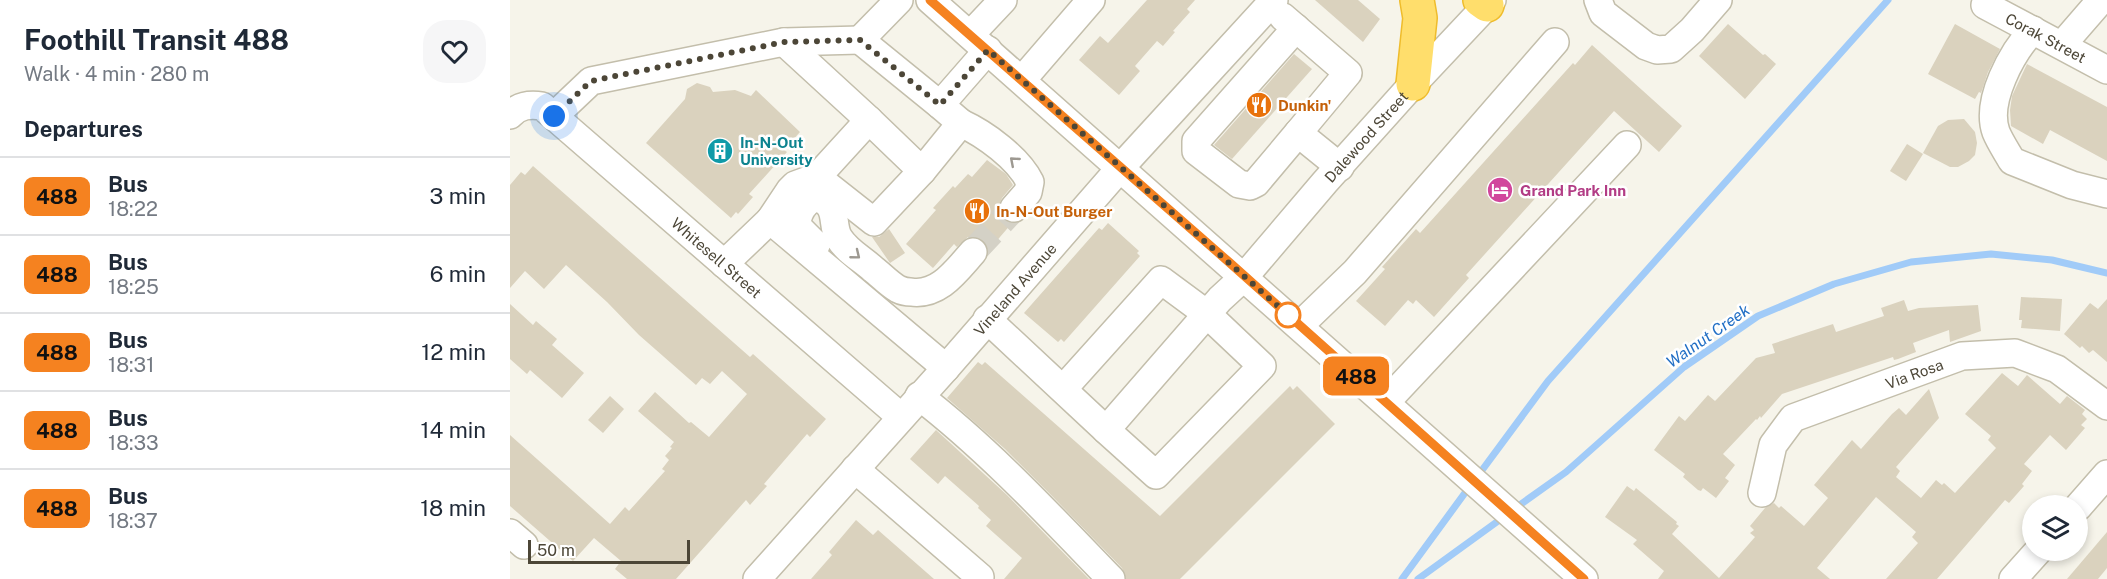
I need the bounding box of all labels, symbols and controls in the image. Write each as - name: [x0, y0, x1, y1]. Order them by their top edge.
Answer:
- street label: Corak Street: [2003, 9, 2089, 66]
- button: heart: [423, 20, 486, 83]
- text: Foothill Transit 488: [24, 23, 289, 56]
- text: Walk · 4 min · 280 m: [24, 62, 209, 86]
- street label: Dalewood Street: [1321, 87, 1411, 185]
- restaurant icon: Dunkin': [1244, 90, 1274, 120]
- place label: Dunkin': [1278, 97, 1332, 114]
- your location: [539, 101, 569, 131]
- text: Departures: [24, 116, 143, 142]
- place label: In-N-Out University: [740, 134, 813, 168]
- building icon: In-N-Out University: [705, 136, 735, 166]
- one-way arrow: [1010, 157, 1021, 168]
- text: Bus: [108, 171, 148, 197]
- hotel icon: Grand Park Inn: [1485, 175, 1515, 205]
- place label: Grand Park Inn: [1520, 182, 1626, 199]
- text: 3 min: [429, 183, 486, 209]
- text: 488: [36, 184, 78, 209]
- restaurant icon: In-N-Out Burger: [962, 196, 992, 226]
- text: 18:22: [108, 197, 158, 221]
- place label: In-N-Out Burger: [996, 203, 1112, 220]
- street label: Whitesell Street: [668, 214, 765, 301]
- street label: Vineland Avenue: [970, 239, 1059, 339]
- one-way arrow: [849, 248, 860, 259]
- text: Bus: [108, 249, 148, 275]
- text: 6 min: [430, 261, 486, 287]
- text: 488: [36, 262, 78, 287]
- text: 18:25: [108, 275, 159, 299]
- water label: Walnut Creek: [1663, 300, 1754, 372]
- unlabelled marker: [1275, 302, 1301, 328]
- text: Bus: [108, 327, 148, 353]
- text: 12 min: [421, 339, 486, 365]
- text: 488: [36, 340, 78, 365]
- text: 18:31: [108, 353, 154, 377]
- street label: Via Rosa: [1883, 355, 1945, 392]
- line badge: 488: [1322, 356, 1390, 395]
- text: 488: [1335, 364, 1377, 389]
- text: Bus: [108, 405, 148, 431]
- text: 14 min: [421, 417, 486, 443]
- text: 488: [36, 418, 78, 443]
- text: 18:33: [108, 431, 159, 455]
- text: Bus: [108, 483, 148, 509]
- text: 18 min: [420, 495, 486, 521]
- map controls: [2022, 495, 2088, 561]
- button: layers: [2022, 495, 2088, 561]
- text: 488: [36, 496, 78, 521]
- text: 18:37: [108, 509, 158, 533]
- scale bar: [528, 537, 690, 564]
- text: 50 m: [537, 541, 575, 560]

